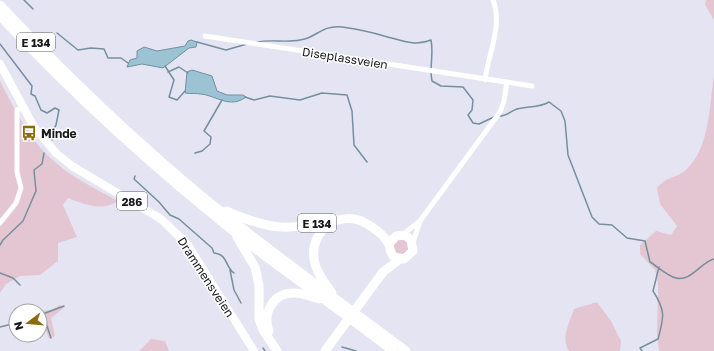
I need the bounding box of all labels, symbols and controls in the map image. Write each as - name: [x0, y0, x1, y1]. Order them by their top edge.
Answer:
- road number: E 134: [17, 33, 55, 51]
- street label: Diseplassveien: [301, 44, 389, 72]
- bus stop icon: Minde: [20, 124, 38, 142]
- place label: Minde: [41, 126, 77, 141]
- road number: 286: [117, 192, 147, 210]
- road number: E 134: [298, 214, 336, 232]
- street label: Drammensveien: [174, 234, 238, 320]
- north arrow: [8, 303, 48, 343]
- text: N: [11, 320, 25, 332]

